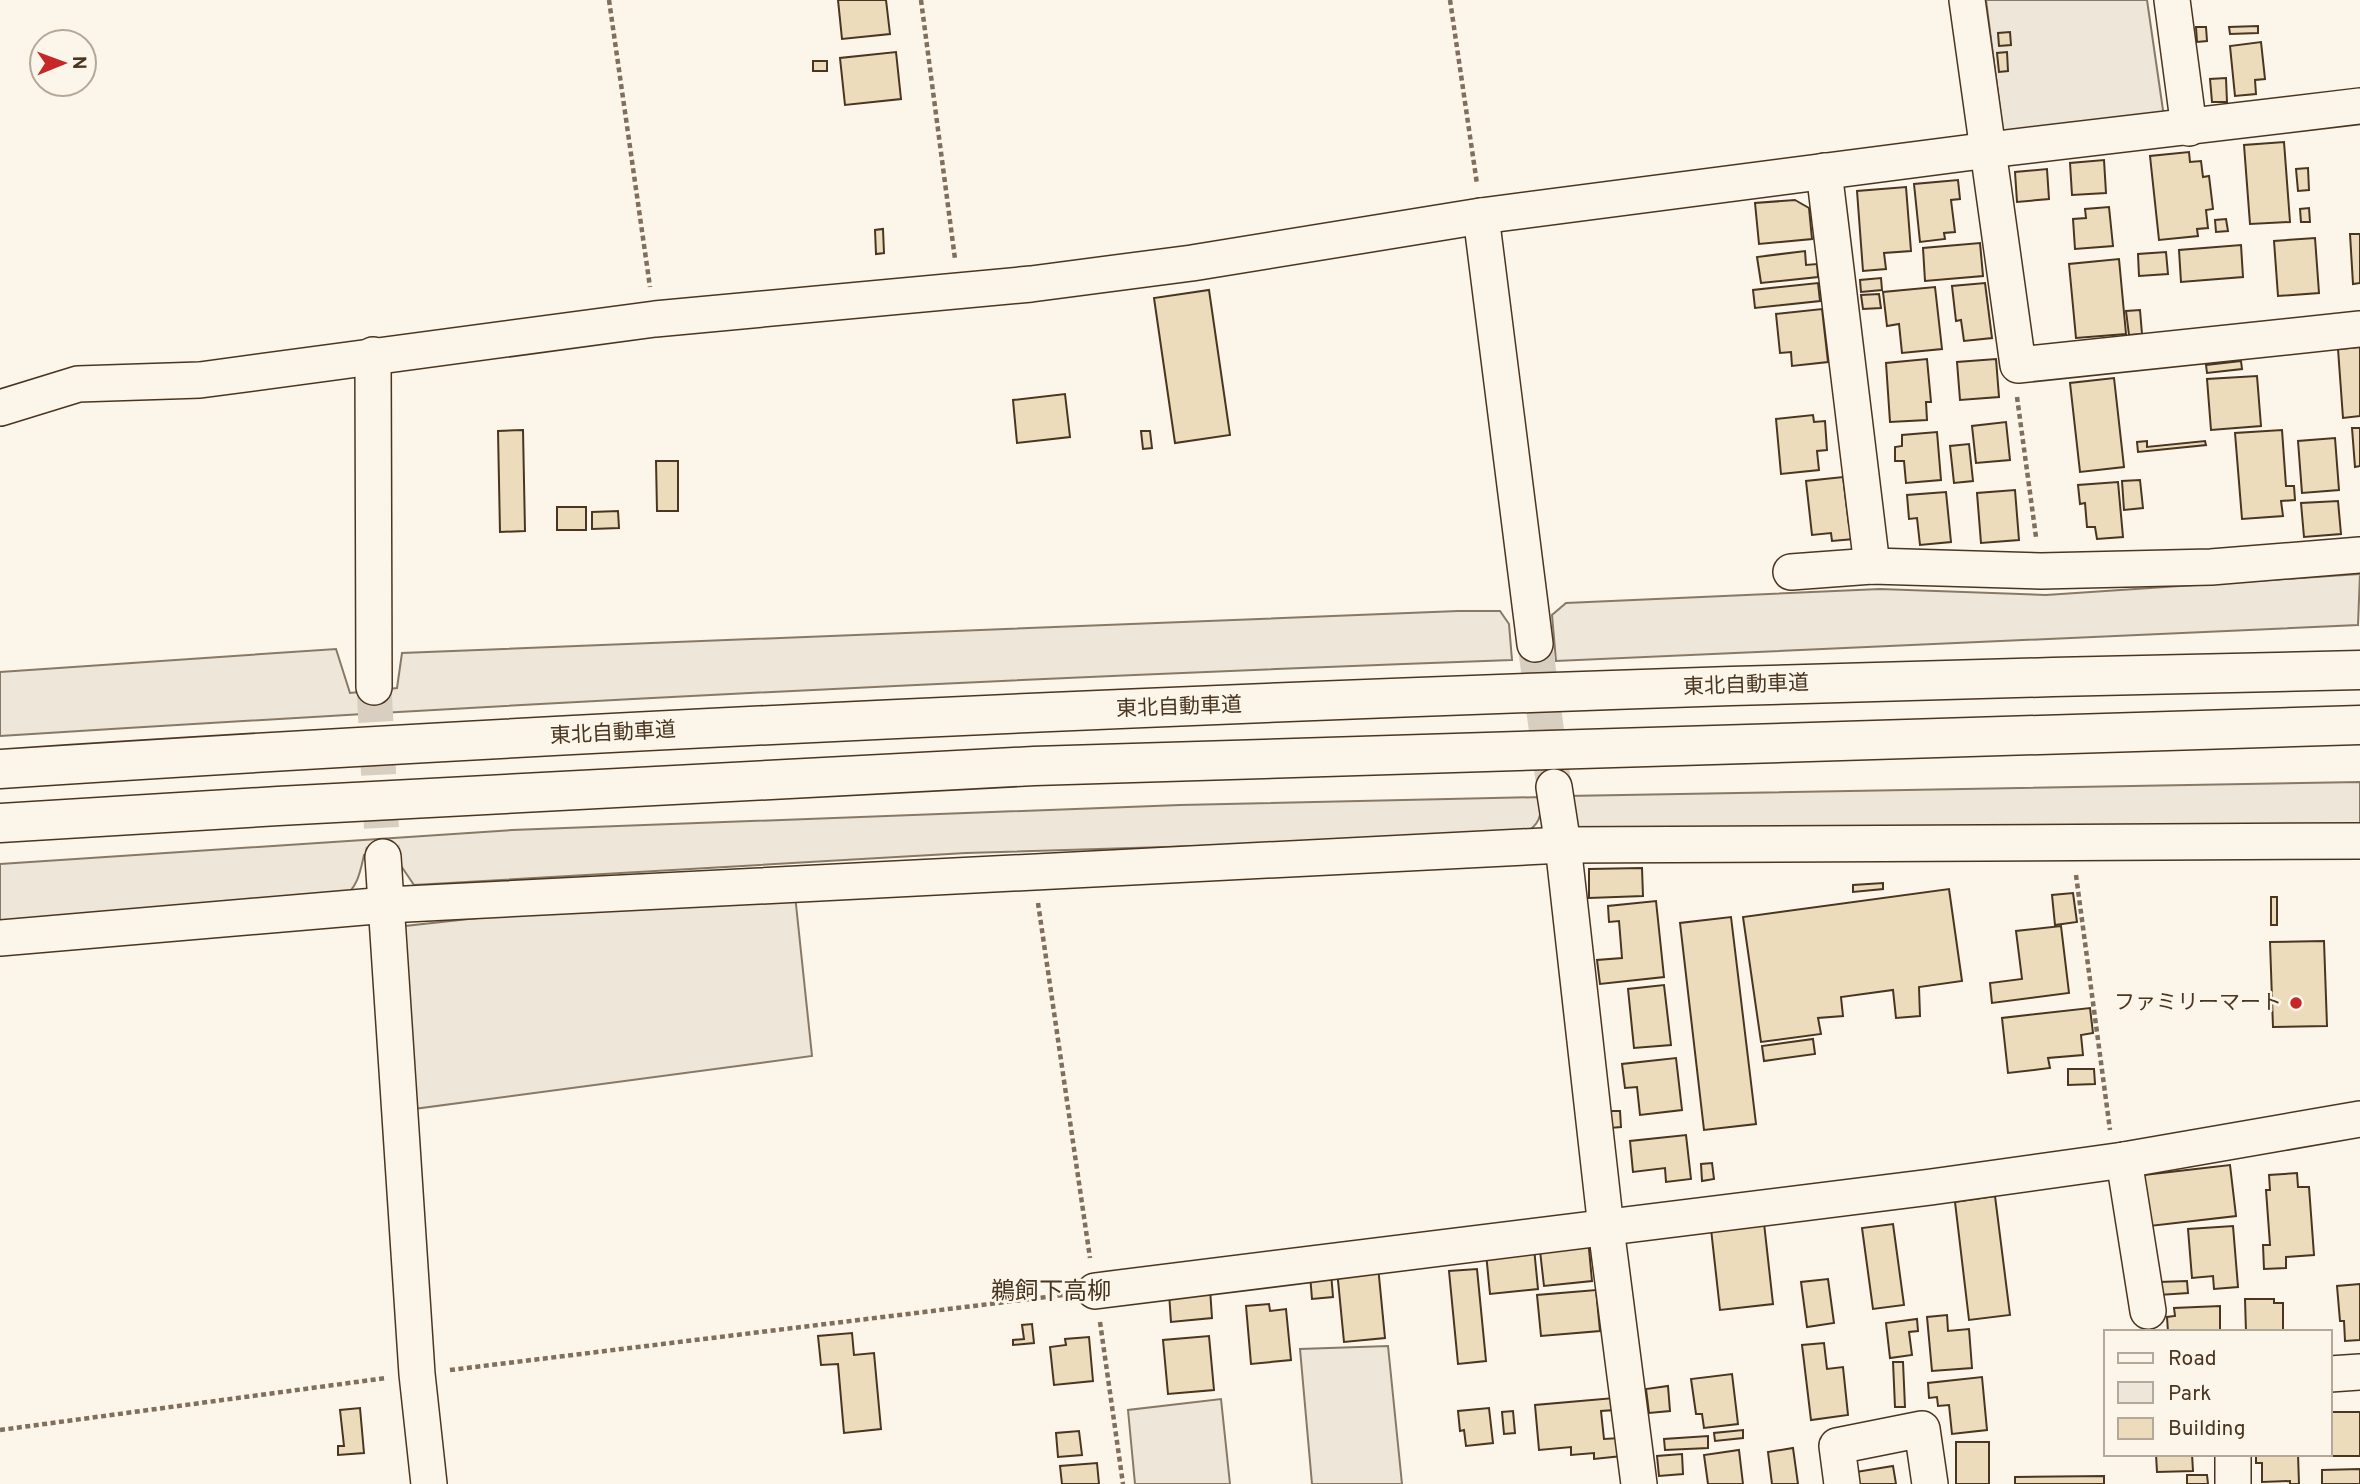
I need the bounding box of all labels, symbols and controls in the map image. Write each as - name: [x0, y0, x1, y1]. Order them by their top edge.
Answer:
- north arrow: [28, 28, 98, 98]
- text: N: [66, 56, 90, 70]
- street label: 東北自動車道: [1683, 670, 1809, 702]
- street label: 東北自動車道: [1116, 692, 1242, 724]
- street label: 東北自動車道: [549, 717, 677, 751]
- place label: ファミリーマート: [2114, 990, 2282, 1017]
- marker: ファミリーマート: [2288, 995, 2304, 1011]
- district label: 鵜飼下高柳: [991, 1278, 1111, 1308]
- legend: [2104, 1330, 2332, 1456]
- text: Road: [2168, 1346, 2217, 1373]
- text: Park: [2168, 1381, 2211, 1408]
- text: Building: [2168, 1416, 2246, 1443]

